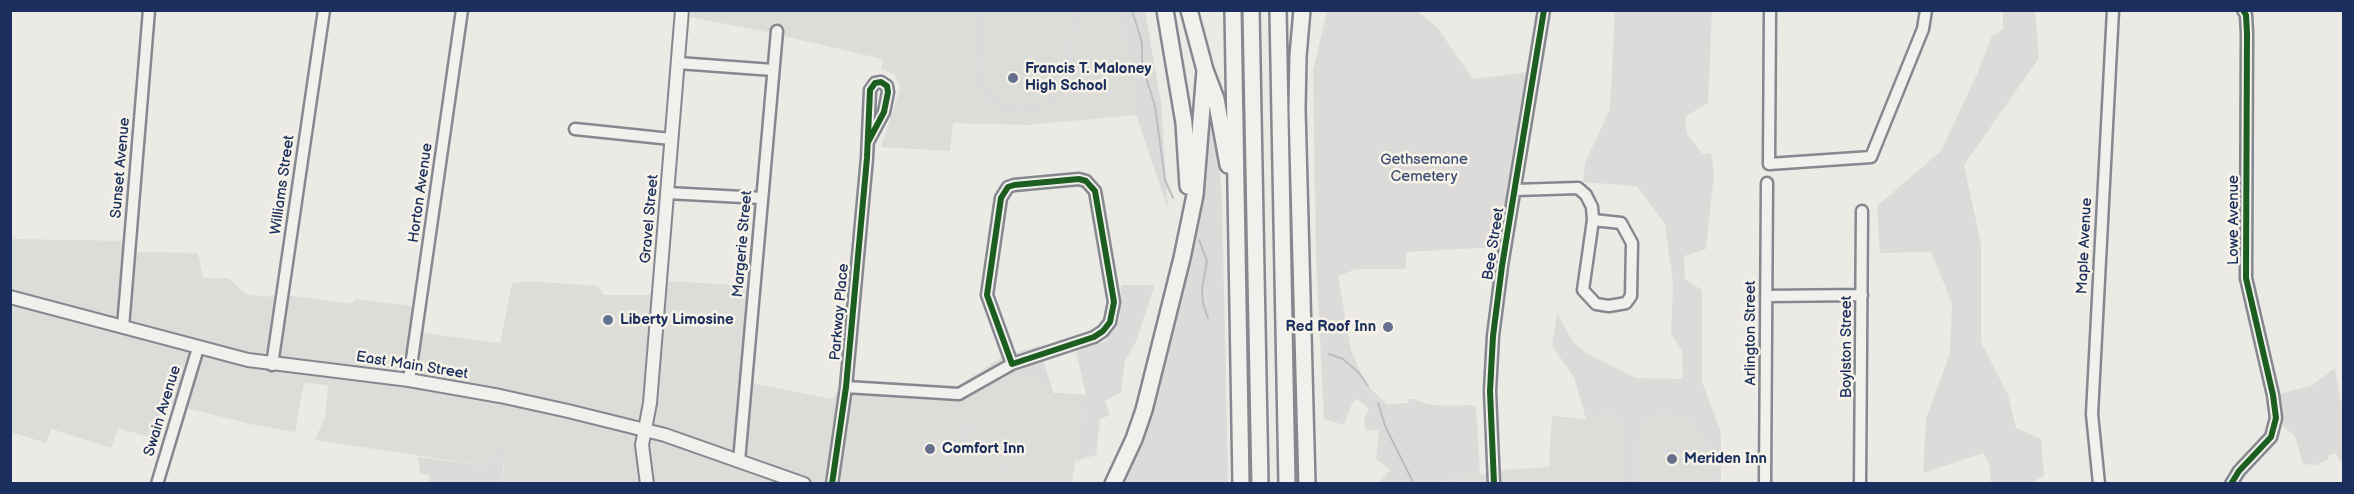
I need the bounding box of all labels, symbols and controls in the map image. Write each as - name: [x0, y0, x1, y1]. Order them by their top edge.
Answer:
- place label: Francis T. Maloney High School: [1025, 60, 1151, 95]
- marker: Francis T. Maloney High School: [1006, 71, 1020, 85]
- street label: Sunset Avenue: [108, 117, 134, 219]
- street label: Williams Street: [267, 134, 299, 236]
- street label: Horton Avenue: [405, 142, 437, 244]
- park label: Gethsemane Cemetery: [1380, 151, 1468, 186]
- street label: Gravel Street: [637, 174, 663, 264]
- street label: Lowe Avenue: [2225, 175, 2243, 265]
- street label: Margerie Street: [729, 190, 757, 298]
- street label: Maple Avenue: [2073, 197, 2097, 295]
- street label: Bee Street: [1479, 206, 1509, 282]
- street label: Parkway Place: [827, 263, 853, 361]
- street label: Arlington Street: [1742, 281, 1760, 385]
- street label: Boylston Street: [1838, 296, 1856, 398]
- place label: Liberty Limosine: [620, 311, 734, 329]
- marker: Liberty Limosine: [601, 313, 615, 327]
- place label: Red Roof Inn: [1286, 318, 1376, 336]
- marker: Red Roof Inn: [1381, 320, 1395, 334]
- street label: East Main Street: [355, 348, 469, 384]
- street label: Swain Avenue: [141, 363, 185, 459]
- place label: Comfort Inn: [942, 440, 1025, 458]
- marker: Comfort Inn: [923, 442, 937, 456]
- place label: Meriden Inn: [1684, 450, 1767, 468]
- marker: Meriden Inn: [1665, 452, 1679, 466]

